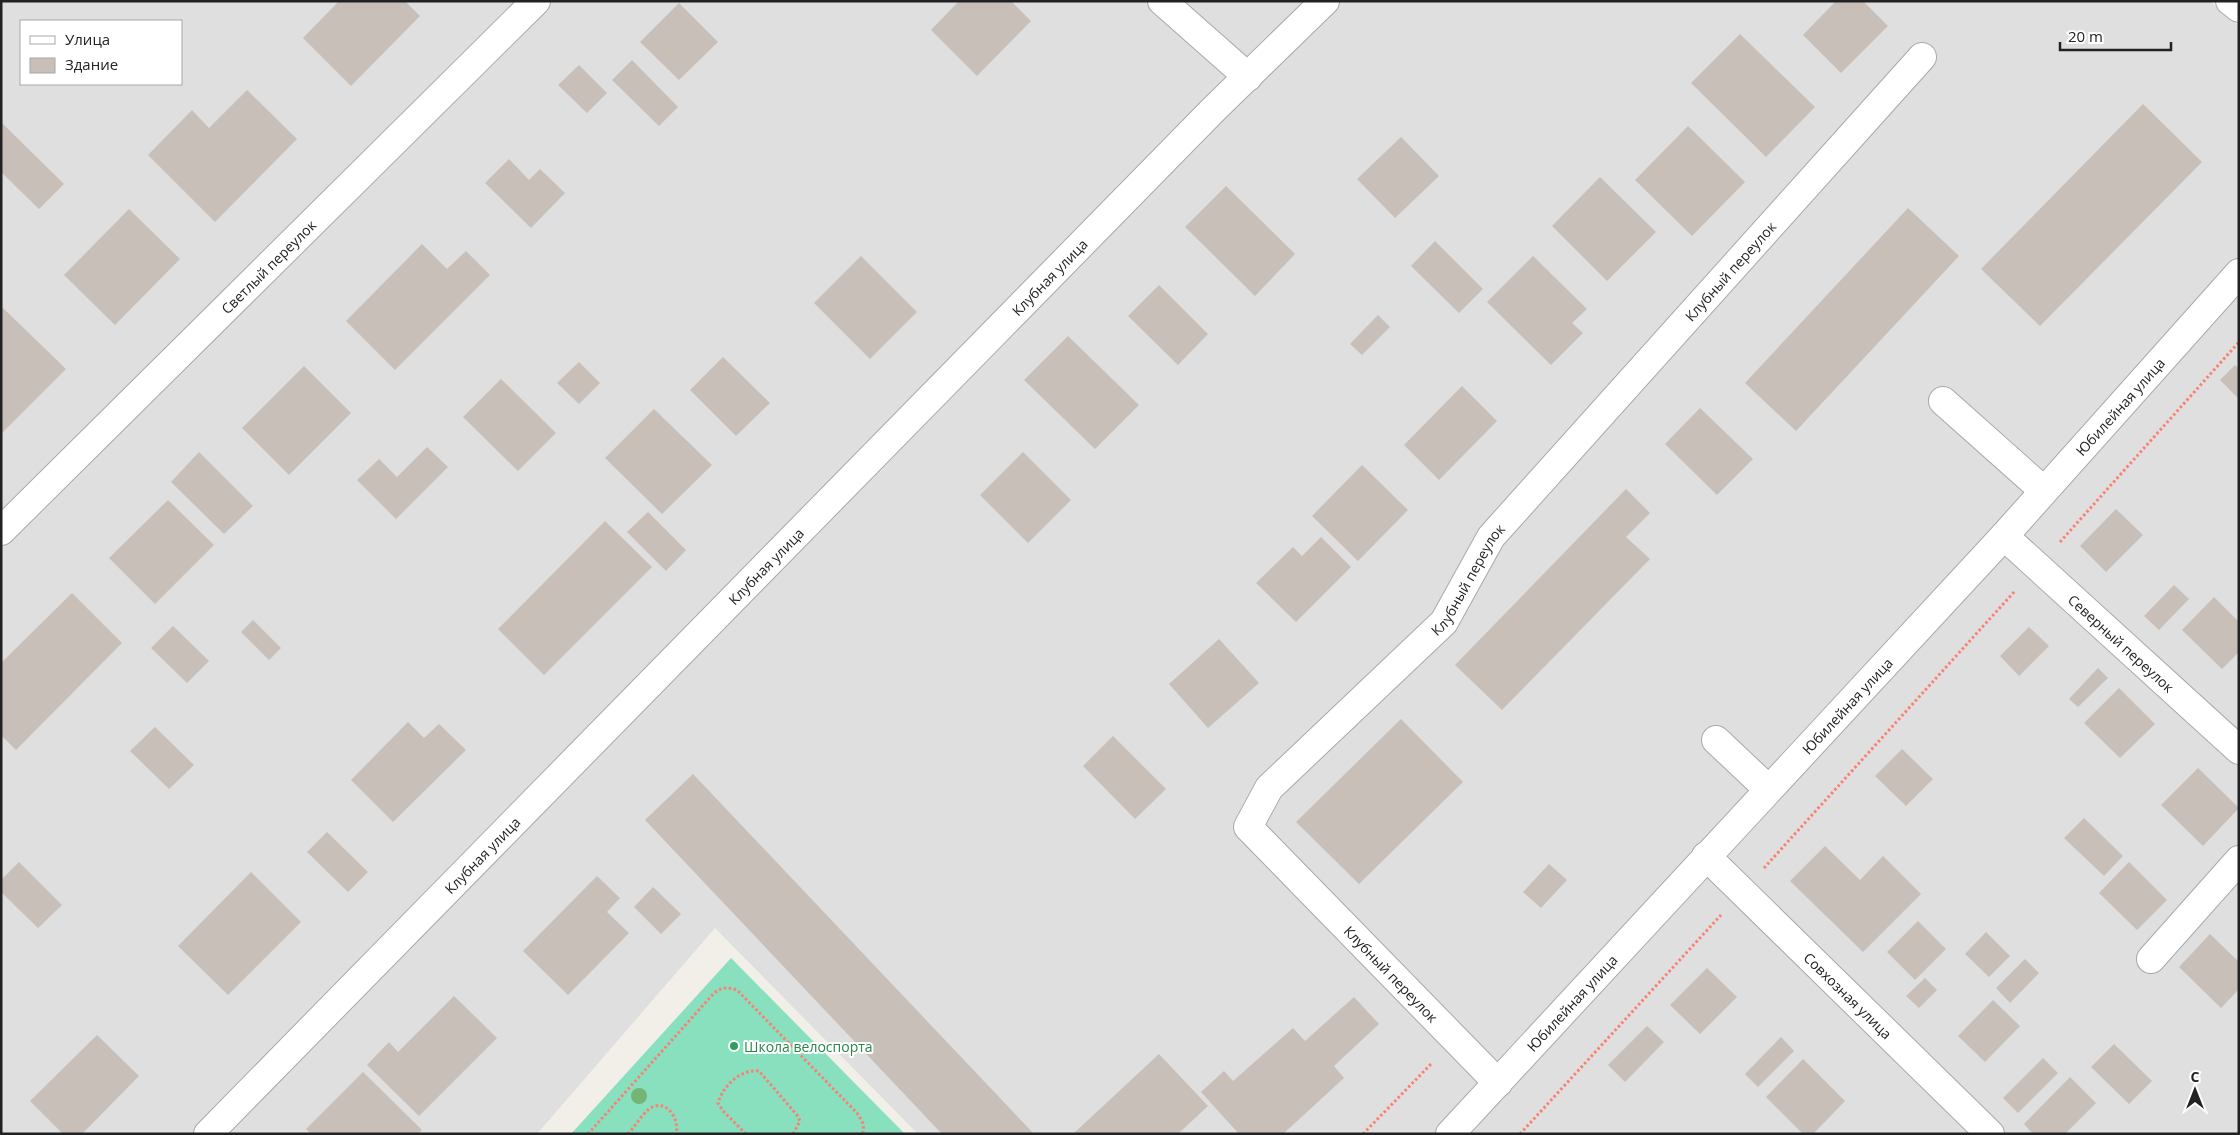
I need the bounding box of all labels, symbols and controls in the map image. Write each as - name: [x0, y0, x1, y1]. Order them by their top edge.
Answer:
- legend: [20, 20, 182, 85]
- scale bar: [2060, 20, 2171, 52]
- text: 20 m: [2068, 26, 2103, 46]
- text: Улица: [65, 29, 110, 49]
- text: Здание: [65, 54, 118, 74]
- street label: Светлый переулок: [217, 215, 320, 318]
- street label: Клубный переулок: [1680, 217, 1780, 325]
- street label: Клубная улица: [1007, 234, 1091, 319]
- street label: Юбилейная улица: [2071, 353, 2169, 459]
- street label: Клубный переулок: [1426, 519, 1509, 639]
- street label: Клубная улица: [724, 523, 808, 608]
- street label: Северный переулок: [2064, 590, 2179, 697]
- street label: Юбилейная улица: [1797, 653, 1896, 758]
- street label: Клубная улица: [440, 812, 524, 897]
- street label: Клубный переулок: [1340, 921, 1443, 1027]
- street label: Совхозная улица: [1800, 948, 1896, 1043]
- street label: Юбилейная улица: [1522, 950, 1621, 1055]
- place label: Школа велоспорта: [744, 1037, 873, 1056]
- marker: Школа велоспорта: [728, 1040, 740, 1052]
- north arrow: [2170, 1065, 2220, 1115]
- text: С: [2191, 1067, 2200, 1086]

